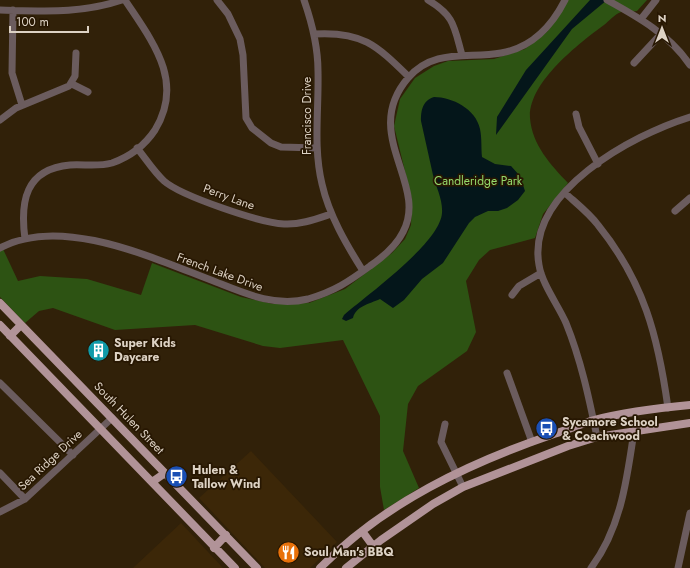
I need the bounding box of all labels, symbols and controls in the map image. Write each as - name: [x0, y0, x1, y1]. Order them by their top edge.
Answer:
- scale bar: [10, 8, 88, 34]
- north arrow: [642, 8, 682, 48]
- text: N: [658, 10, 666, 26]
- text: 100 m: [16, 13, 49, 31]
- street label: Francisco Drive: [298, 77, 316, 155]
- park label: Candleridge Park: [434, 172, 523, 190]
- street label: Perry Lane: [201, 179, 257, 215]
- street label: French Lake Drive: [174, 248, 266, 296]
- place label: Super Kids Daycare: [114, 334, 176, 366]
- building icon: Super Kids Daycare: [86, 337, 112, 363]
- street label: South Hulen Street: [90, 378, 168, 458]
- place label: Sycamore School & Coachwood: [562, 413, 658, 445]
- bus stop icon: Sycamore School & Coachwood: [534, 416, 560, 442]
- street label: Sea Ridge Drive: [14, 425, 86, 495]
- place label: Hulen & Tallow Wind: [192, 461, 261, 493]
- bus stop icon: Hulen & Tallow Wind: [163, 464, 189, 490]
- restaurant icon: Soul Man's BBQ: [276, 539, 302, 565]
- place label: Soul Man's BBQ: [304, 543, 395, 561]

